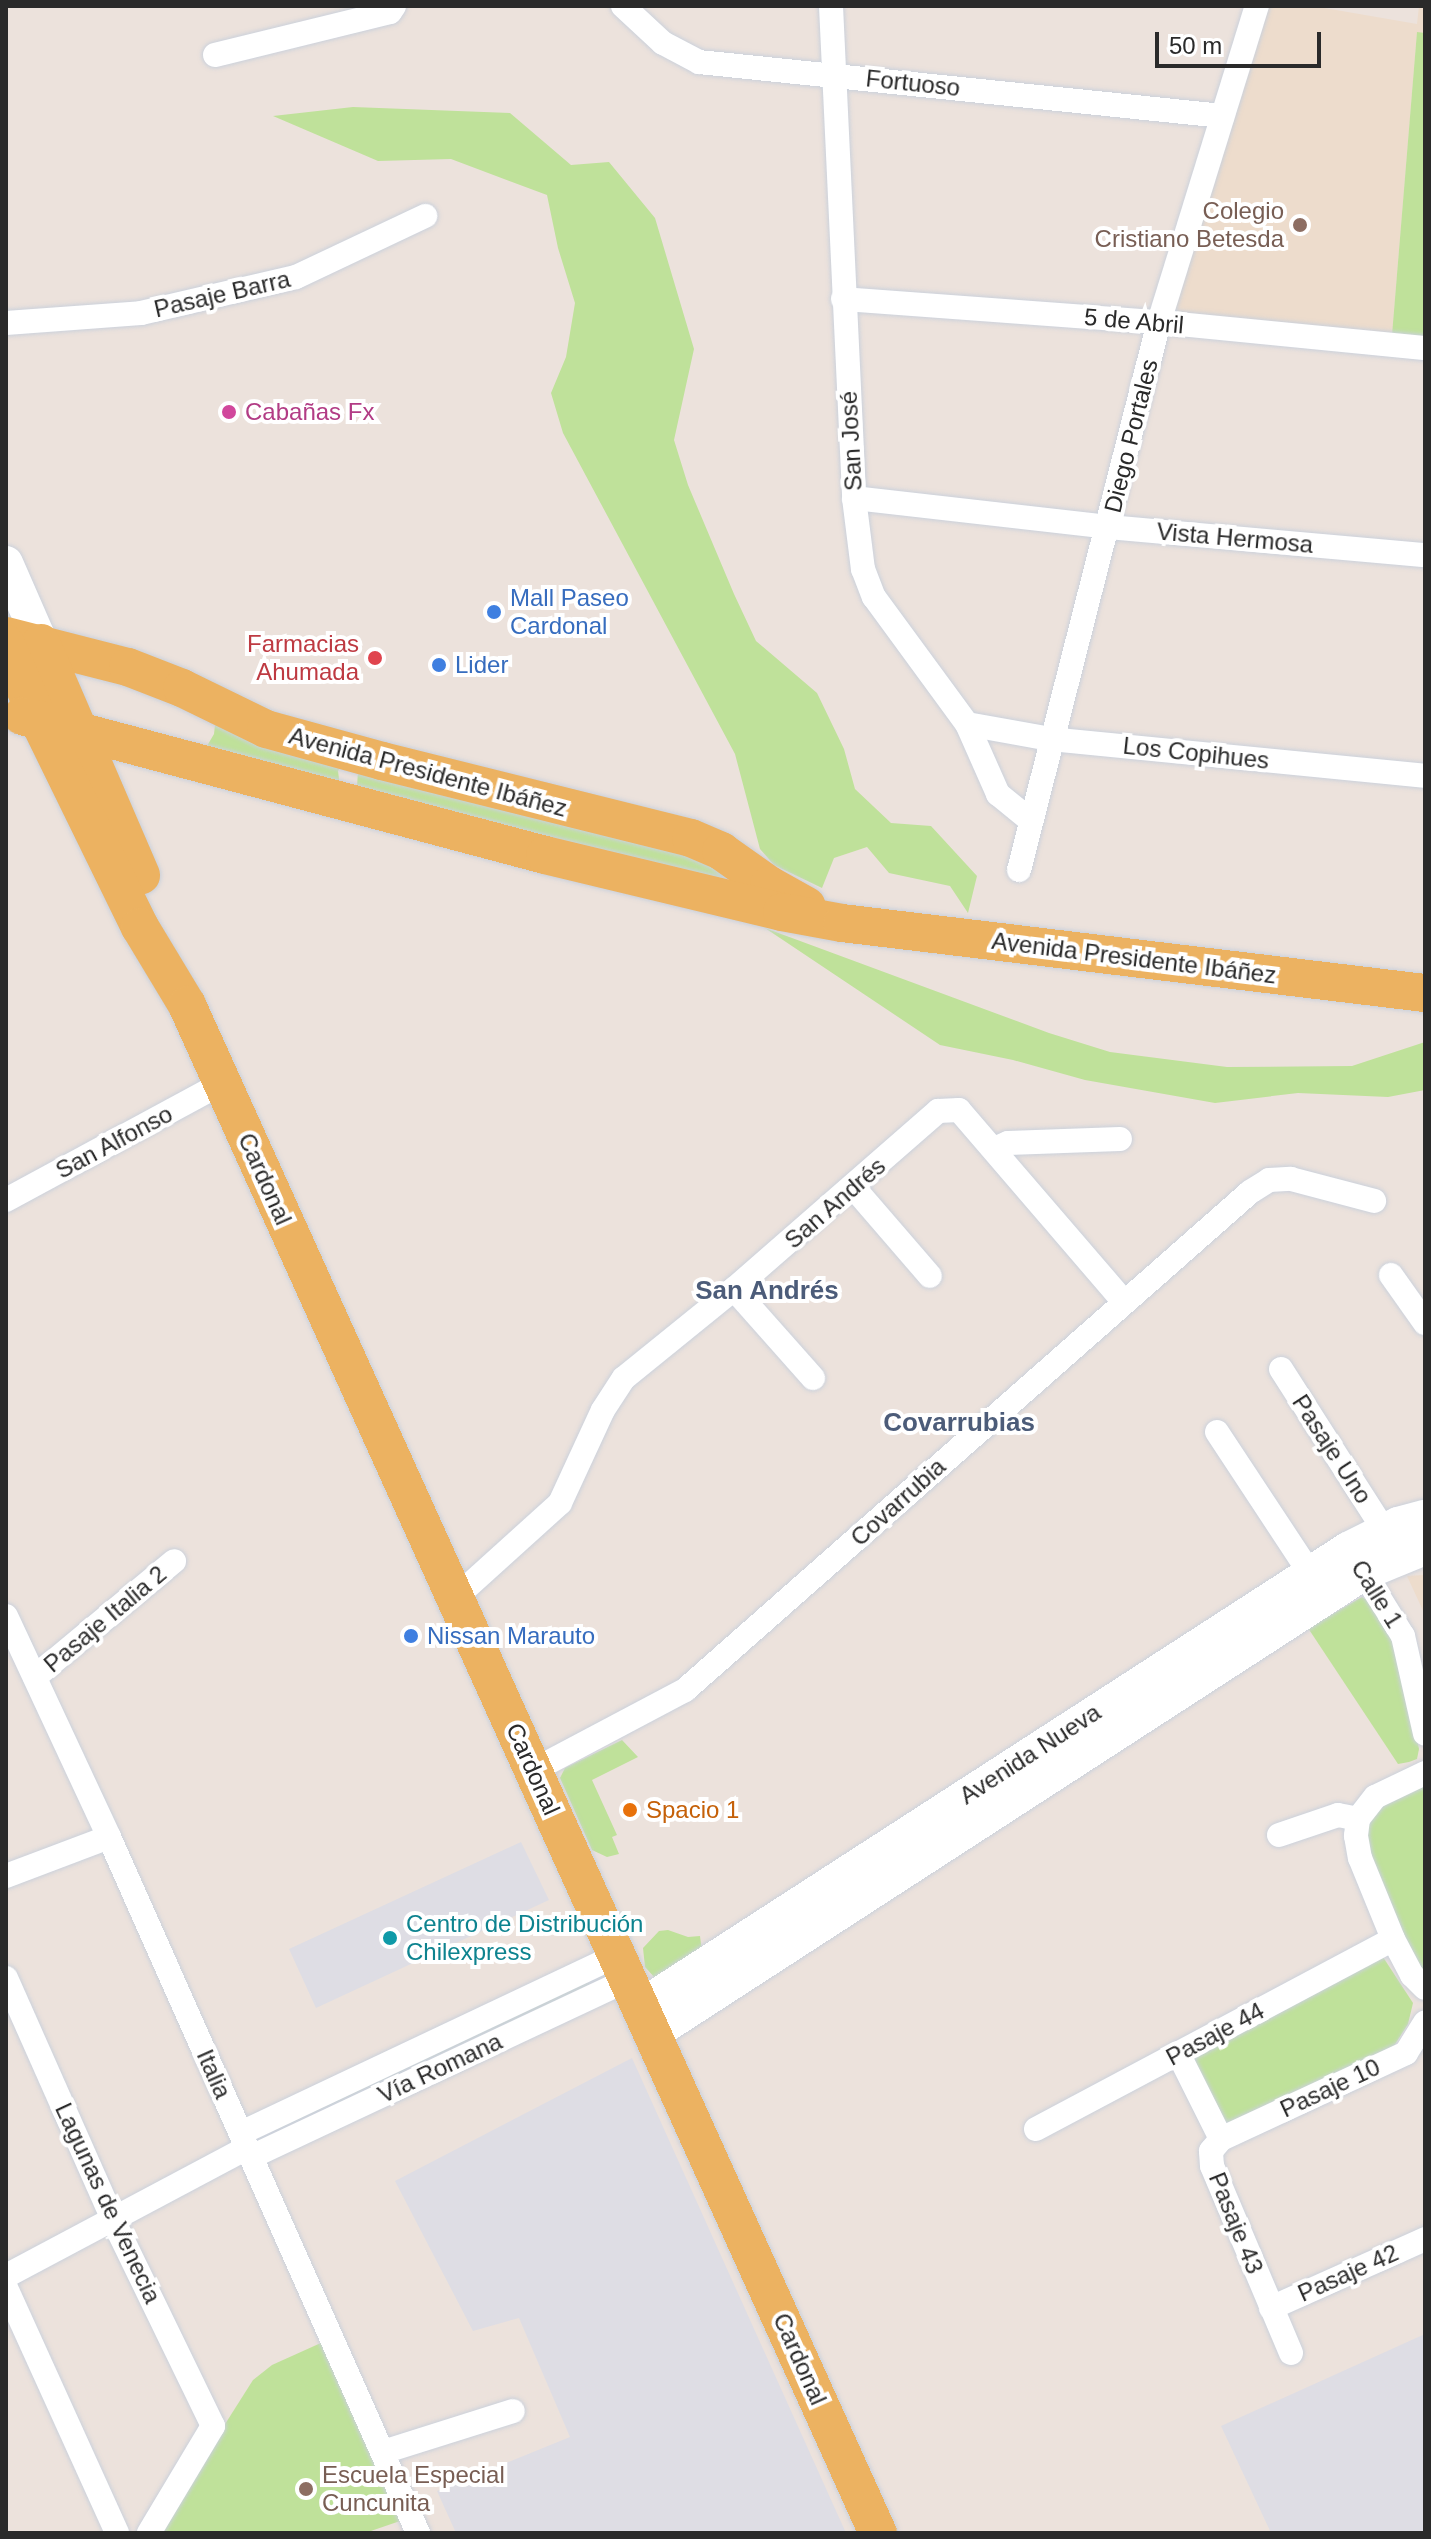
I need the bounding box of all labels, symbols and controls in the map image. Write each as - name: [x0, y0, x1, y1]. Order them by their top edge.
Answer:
- scale bar: [1159, 16, 1325, 66]
- text: 50 m: [1169, 32, 1222, 59]
- street label: Fortuoso: [864, 64, 962, 102]
- place label: Colegio Cristiano Betesda: [1095, 197, 1284, 253]
- marker: Colegio Cristiano Betesda: [1291, 216, 1309, 234]
- street label: Pasaje Barra: [151, 264, 293, 324]
- street label: 5 de Abril: [1082, 302, 1186, 340]
- street label: Diego Portales: [1098, 356, 1164, 516]
- street label: San José: [834, 390, 868, 492]
- place label: Cabañas Fx: [245, 398, 374, 426]
- marker: Cabañas Fx: [220, 403, 238, 421]
- street label: Vista Hermosa: [1156, 517, 1314, 559]
- place label: Mall Paseo Cardonal: [510, 584, 629, 640]
- marker: Mall Paseo Cardonal: [485, 603, 503, 621]
- place label: Farmacias Ahumada: [247, 630, 359, 686]
- marker: Farmacias Ahumada: [366, 649, 384, 667]
- place label: Lider: [455, 651, 508, 679]
- marker: Lider: [430, 656, 448, 674]
- street label: Avenida Presidente Ibáñez: [286, 721, 570, 823]
- street label: Los Copihues: [1122, 731, 1270, 775]
- street label: Avenida Presidente Ibáñez: [990, 926, 1278, 990]
- street label: San Alfonso: [50, 1099, 178, 1185]
- street label: Cardonal: [232, 1129, 298, 1229]
- street label: San Andrés: [778, 1151, 892, 1255]
- district label: San Andrés: [695, 1275, 839, 1307]
- street label: Pasaje Uno: [1286, 1389, 1378, 1509]
- district label: Covarrubias: [883, 1407, 1035, 1439]
- street label: Covarrubia: [845, 1452, 951, 1552]
- street label: Calle 1: [1345, 1555, 1409, 1633]
- street label: Pasaje Italia 2: [38, 1560, 172, 1678]
- place label: Nissan Marauto: [427, 1622, 595, 1650]
- marker: Nissan Marauto: [402, 1627, 420, 1645]
- street label: Avenida Nueva: [954, 1698, 1106, 1810]
- street label: Cardonal: [500, 1719, 566, 1819]
- place label: Spacio 1: [646, 1796, 739, 1824]
- marker: Spacio 1: [621, 1801, 639, 1819]
- place label: Centro de Distribución Chilexpress: [406, 1910, 643, 1966]
- marker: Centro de Distribución Chilexpress: [381, 1929, 399, 1947]
- street label: Pasaje 44: [1161, 1996, 1269, 2072]
- street label: Vía Romana: [373, 2027, 507, 2109]
- street label: Italia: [191, 2045, 237, 2103]
- street label: Pasaje 10: [1276, 2052, 1384, 2124]
- street label: Lagunas de Venecia: [49, 2098, 167, 2308]
- street label: Pasaje 43: [1203, 2168, 1269, 2278]
- street label: Pasaje 42: [1293, 2238, 1403, 2308]
- street label: Cardonal: [767, 2309, 833, 2409]
- place label: Escuela Especial Cuncunita: [322, 2461, 505, 2517]
- marker: Escuela Especial Cuncunita: [297, 2480, 315, 2498]

